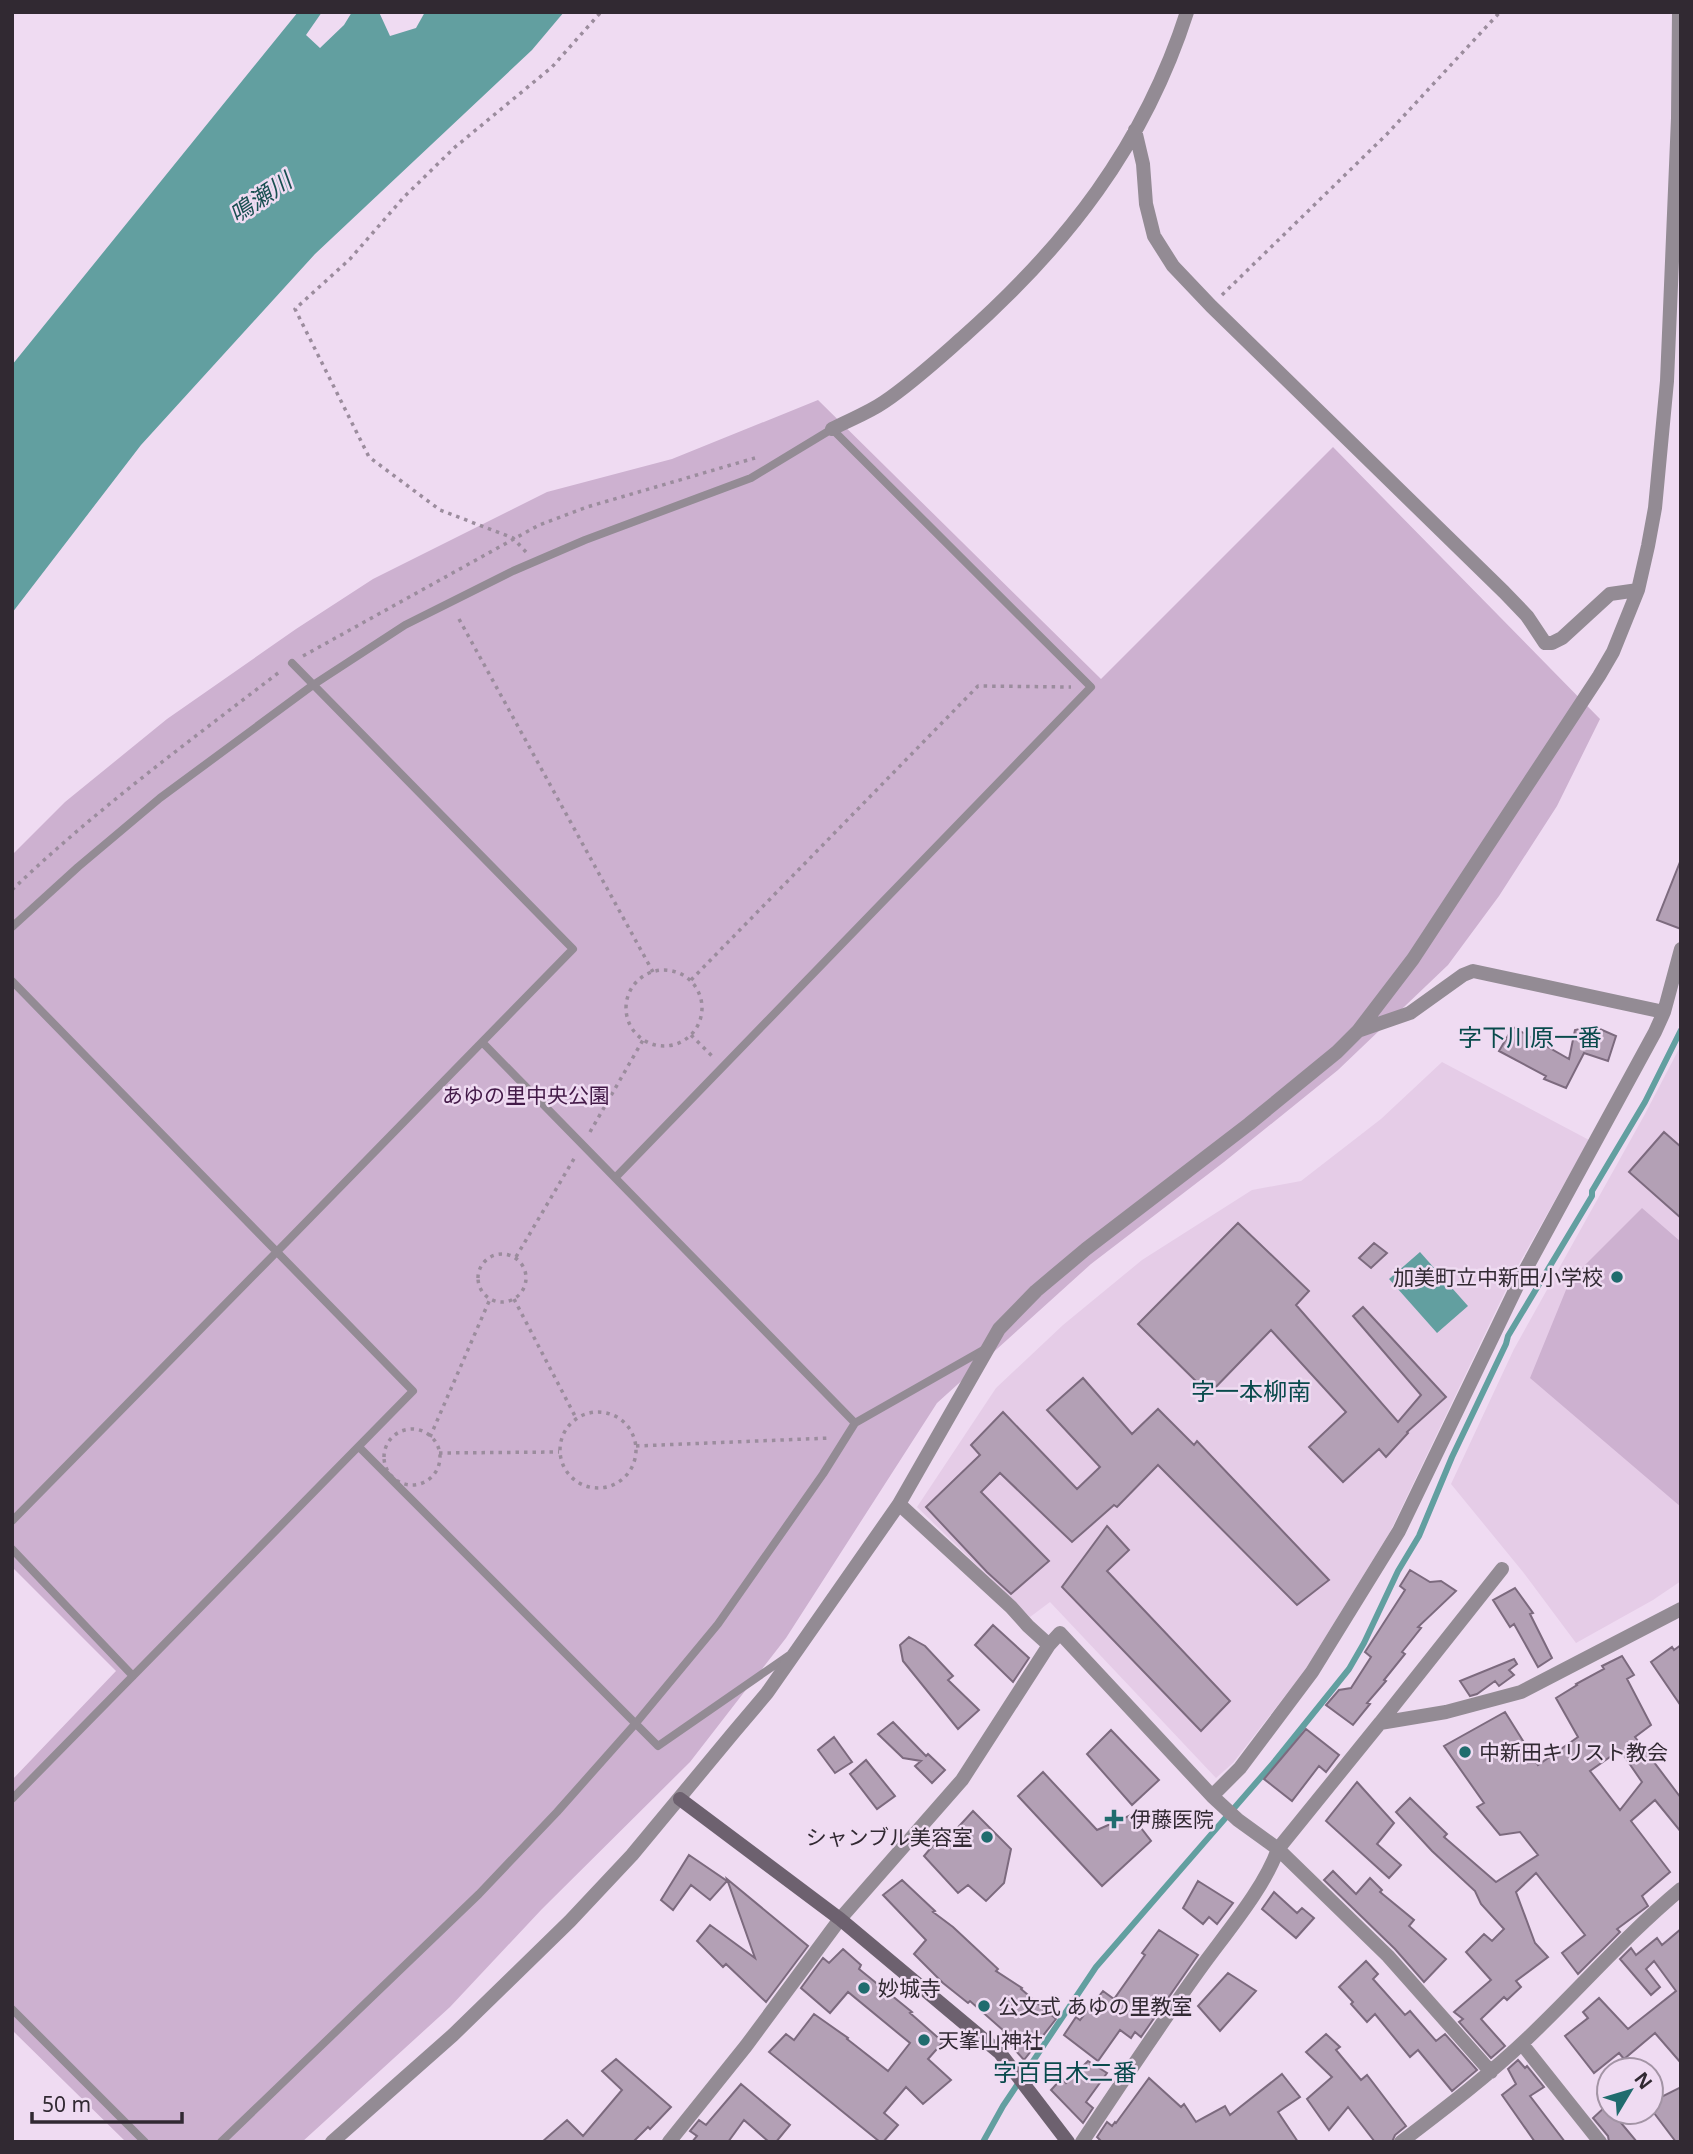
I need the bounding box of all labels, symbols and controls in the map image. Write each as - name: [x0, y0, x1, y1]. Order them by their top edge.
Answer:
- water label: 鳴瀬川: [222, 163, 300, 230]
- district label: 字下川原一番: [1458, 1020, 1602, 1053]
- park label: あゆの里中央公園: [442, 1081, 610, 1109]
- place label: 加美町立中新田小学校: [1393, 1263, 1603, 1291]
- marker: 加美町立中新田小学校: [1609, 1269, 1625, 1285]
- district label: 字一本柳南: [1191, 1374, 1311, 1407]
- place label: 中新田キリスト教会: [1479, 1738, 1668, 1766]
- marker: 中新田キリスト教会: [1457, 1744, 1473, 1760]
- place label: 伊藤医院: [1130, 1805, 1214, 1833]
- marker: 伊藤医院: [1104, 1809, 1124, 1829]
- place label: シャンブル美容室: [806, 1823, 973, 1851]
- marker: シャンブル美容室: [979, 1829, 995, 1845]
- place label: 妙城寺: [878, 1974, 941, 2002]
- marker: 妙城寺: [856, 1980, 872, 1996]
- place label: 公文式 あゆの里教室: [998, 1992, 1192, 2020]
- marker: 公文式 あゆの里教室: [976, 1998, 992, 2014]
- place label: 天峯山神社: [938, 2026, 1043, 2054]
- marker: 天峯山神社: [916, 2032, 932, 2048]
- district label: 字百目木二番: [993, 2055, 1137, 2088]
- north arrow: [1595, 2056, 1665, 2126]
- text: N: [1628, 2066, 1658, 2095]
- scale bar: [32, 2080, 182, 2124]
- text: 50 m: [42, 2090, 91, 2118]

